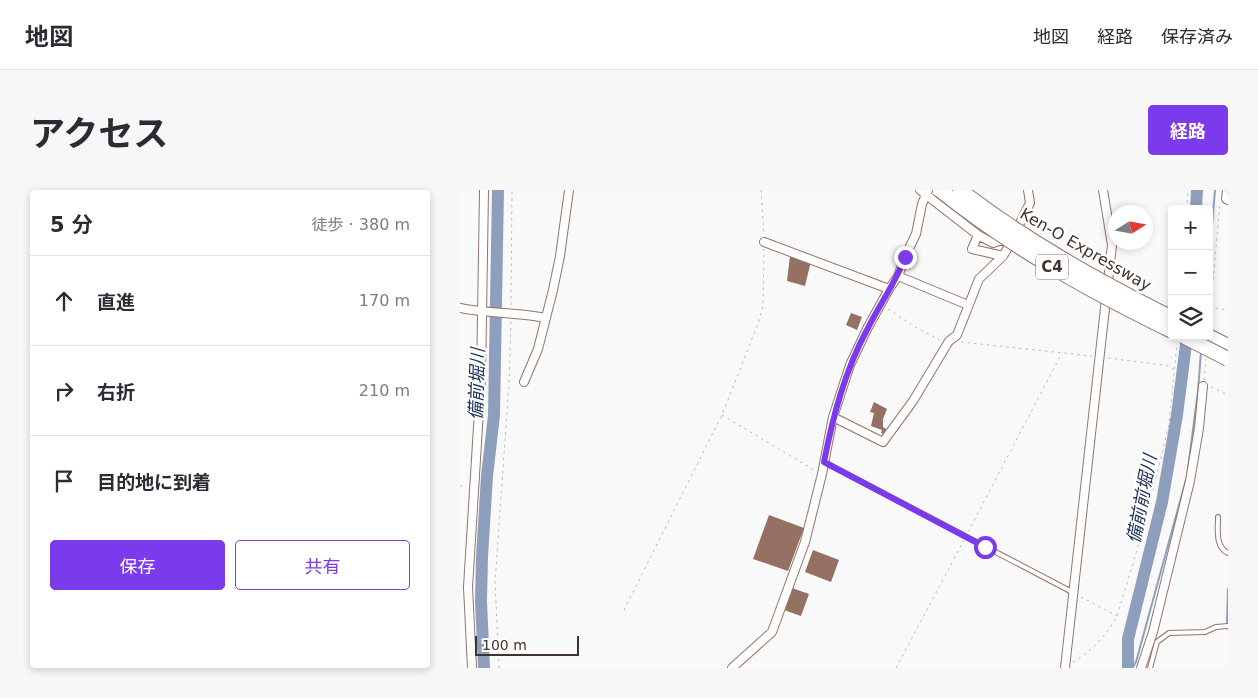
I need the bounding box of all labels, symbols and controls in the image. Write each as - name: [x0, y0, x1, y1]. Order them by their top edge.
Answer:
- text: 地図: [25, 23, 73, 51]
- text: 地図: [1033, 26, 1069, 47]
- text: 経路: [1097, 26, 1133, 47]
- text: 保存済み: [1161, 26, 1233, 47]
- button: 経路: [1148, 105, 1228, 155]
- text: アクセス: [30, 114, 168, 154]
- street label: Ken-O Expressway: [1017, 204, 1155, 295]
- north arrow: [1108, 205, 1153, 250]
- map controls: [1168, 205, 1213, 340]
- button: +: [1168, 205, 1213, 250]
- text: 5 分: [50, 213, 93, 237]
- text: 徒歩 · 380 m: [312, 215, 410, 234]
- route end: [894, 246, 917, 269]
- button: −: [1168, 250, 1213, 295]
- road number: C4: [1036, 254, 1068, 280]
- icon: ahead: [50, 287, 78, 315]
- text: 直進: [97, 291, 135, 313]
- text: 170 m: [359, 291, 410, 310]
- button: layers: [1168, 295, 1213, 340]
- water label: 備前堀川: [465, 346, 488, 420]
- icon: right: [50, 377, 78, 405]
- text: 右折: [97, 381, 135, 403]
- text: 210 m: [359, 381, 410, 400]
- water label: 備前前堀川: [1123, 451, 1161, 545]
- icon: arrive: [50, 467, 78, 495]
- text: 目的地に到着: [97, 471, 211, 493]
- route start: [974, 536, 997, 559]
- button: 保存: [50, 540, 225, 590]
- button: 共有: [235, 540, 410, 590]
- scale bar: [475, 633, 579, 656]
- text: 100 m: [482, 637, 527, 653]

